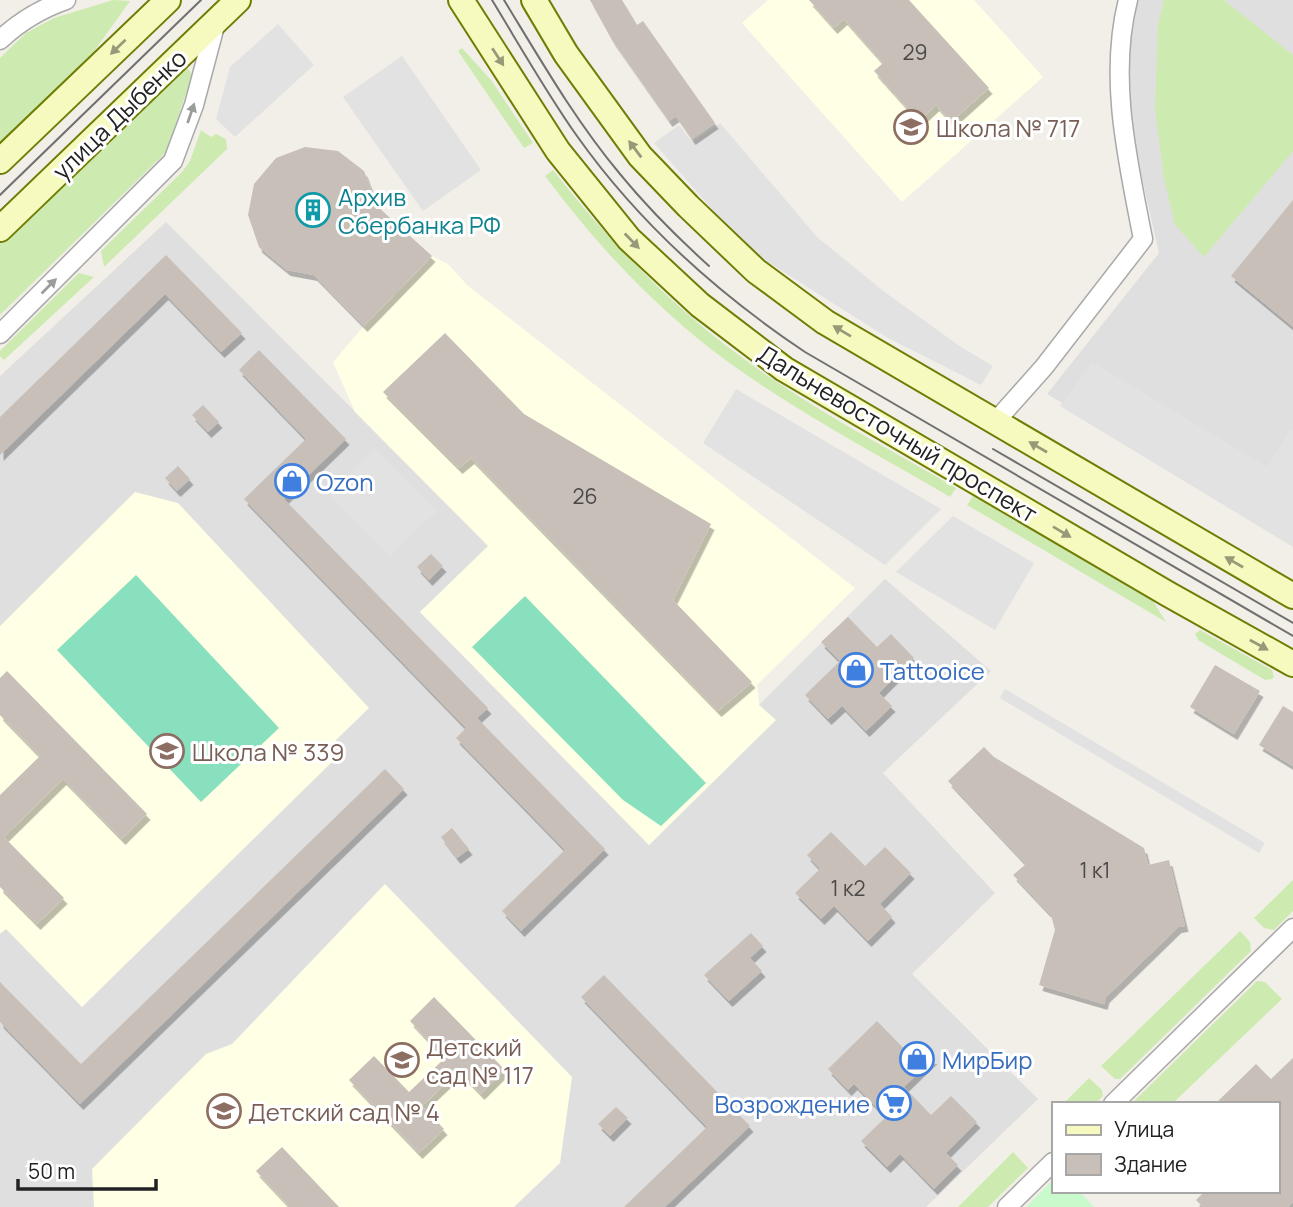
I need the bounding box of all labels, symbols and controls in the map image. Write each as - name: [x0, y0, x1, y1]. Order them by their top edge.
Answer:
- house number: 29: [902, 38, 928, 66]
- one-way arrow: [110, 39, 127, 56]
- street label: улица Дыбенко: [45, 42, 193, 186]
- one-way arrow: [492, 48, 505, 67]
- one-way arrow: [186, 102, 197, 123]
- school or university icon: Школа № 717: [892, 108, 930, 146]
- place label: Школа № 717: [936, 111, 1080, 144]
- one-way arrow: [628, 141, 643, 159]
- place label: Архив Сбербанка РФ: [338, 180, 501, 241]
- building icon: Архив Сбербанка РФ: [294, 191, 332, 229]
- one-way arrow: [624, 232, 640, 249]
- one-way arrow: [40, 277, 57, 294]
- one-way arrow: [832, 325, 851, 338]
- street label: Дальневосточный проспект: [752, 336, 1044, 530]
- one-way arrow: [1028, 441, 1047, 453]
- shop icon: Ozon: [273, 462, 311, 500]
- place label: Ozon: [316, 465, 374, 498]
- house number: 26: [572, 482, 598, 510]
- one-way arrow: [1053, 525, 1072, 538]
- one-way arrow: [1225, 555, 1244, 568]
- one-way arrow: [1250, 639, 1269, 651]
- shop icon: Tattooice: [837, 651, 875, 689]
- place label: Tattooice: [880, 654, 985, 687]
- school or university icon: Школа № 339: [148, 732, 186, 770]
- place label: Школа № 339: [192, 735, 344, 768]
- house number: 1 к1: [1080, 856, 1111, 884]
- house number: 1 к2: [831, 874, 865, 902]
- place label: Детский сад № 117: [426, 1030, 534, 1091]
- shop icon: МирБир: [898, 1040, 936, 1078]
- school or university icon: Детский сад № 117: [383, 1041, 421, 1079]
- place label: МирБир: [942, 1043, 1032, 1076]
- supermarket icon: Возрождение: [875, 1084, 913, 1122]
- place label: Возрождение: [714, 1087, 870, 1120]
- school or university icon: Детский сад № 4: [205, 1092, 243, 1130]
- place label: Детский сад № 4: [248, 1095, 440, 1128]
- legend: [1052, 1102, 1279, 1193]
- text: Улица: [1114, 1115, 1174, 1143]
- scale bar: [18, 1148, 156, 1192]
- text: Здание: [1114, 1150, 1187, 1178]
- text: 50 m: [28, 1157, 75, 1185]

